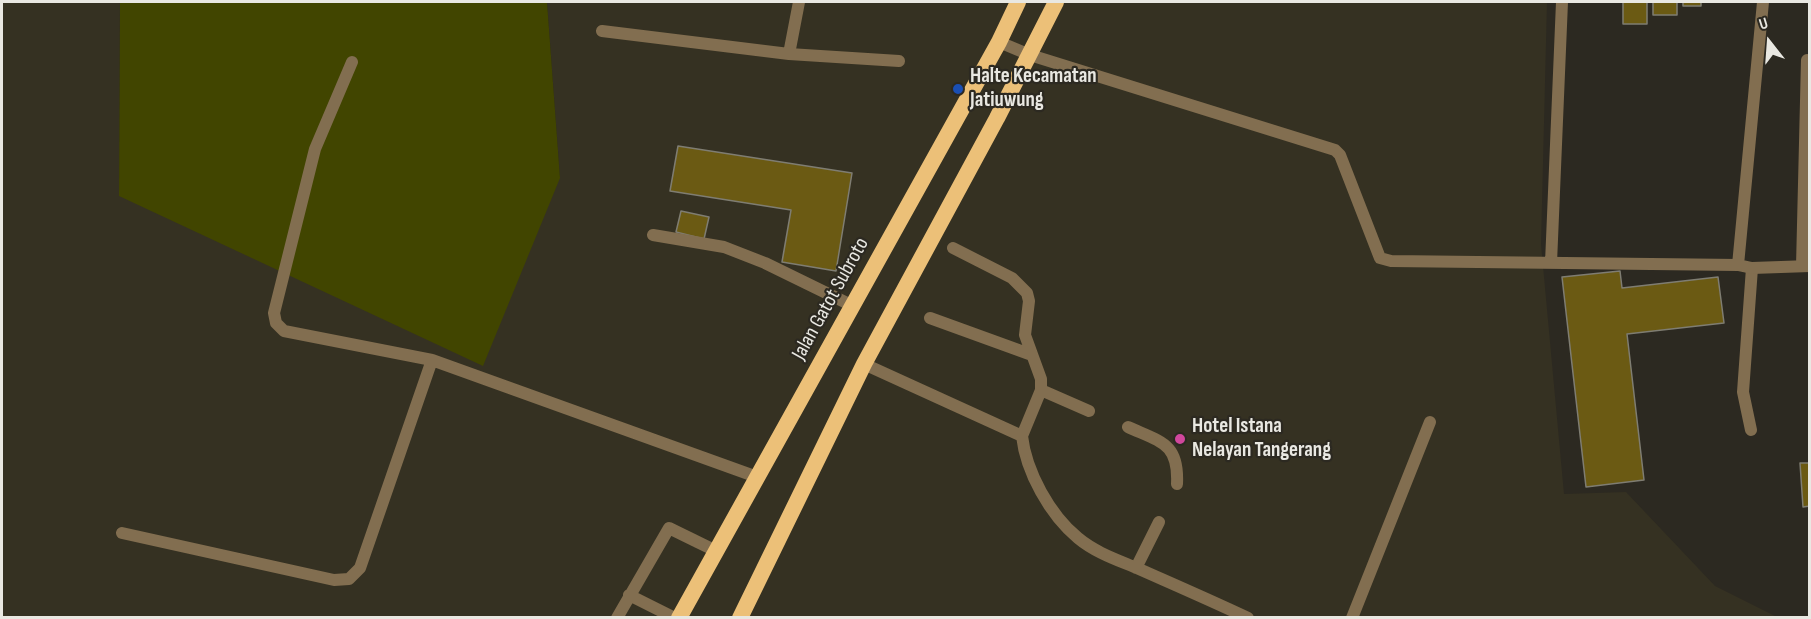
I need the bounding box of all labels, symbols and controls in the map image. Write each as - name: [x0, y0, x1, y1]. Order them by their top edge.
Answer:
- north arrow: [1739, 12, 1799, 72]
- text: U: [1757, 14, 1770, 35]
- place label: Halte Kecamatan Jatiuwung: [970, 64, 1097, 114]
- marker: Halte Kecamatan Jatiuwung: [951, 82, 965, 96]
- street label: Jalan Gatot Subroto: [787, 234, 875, 364]
- place label: Hotel Istana Nelayan Tangerang: [1192, 414, 1331, 464]
- marker: Hotel Istana Nelayan Tangerang: [1173, 432, 1187, 446]

